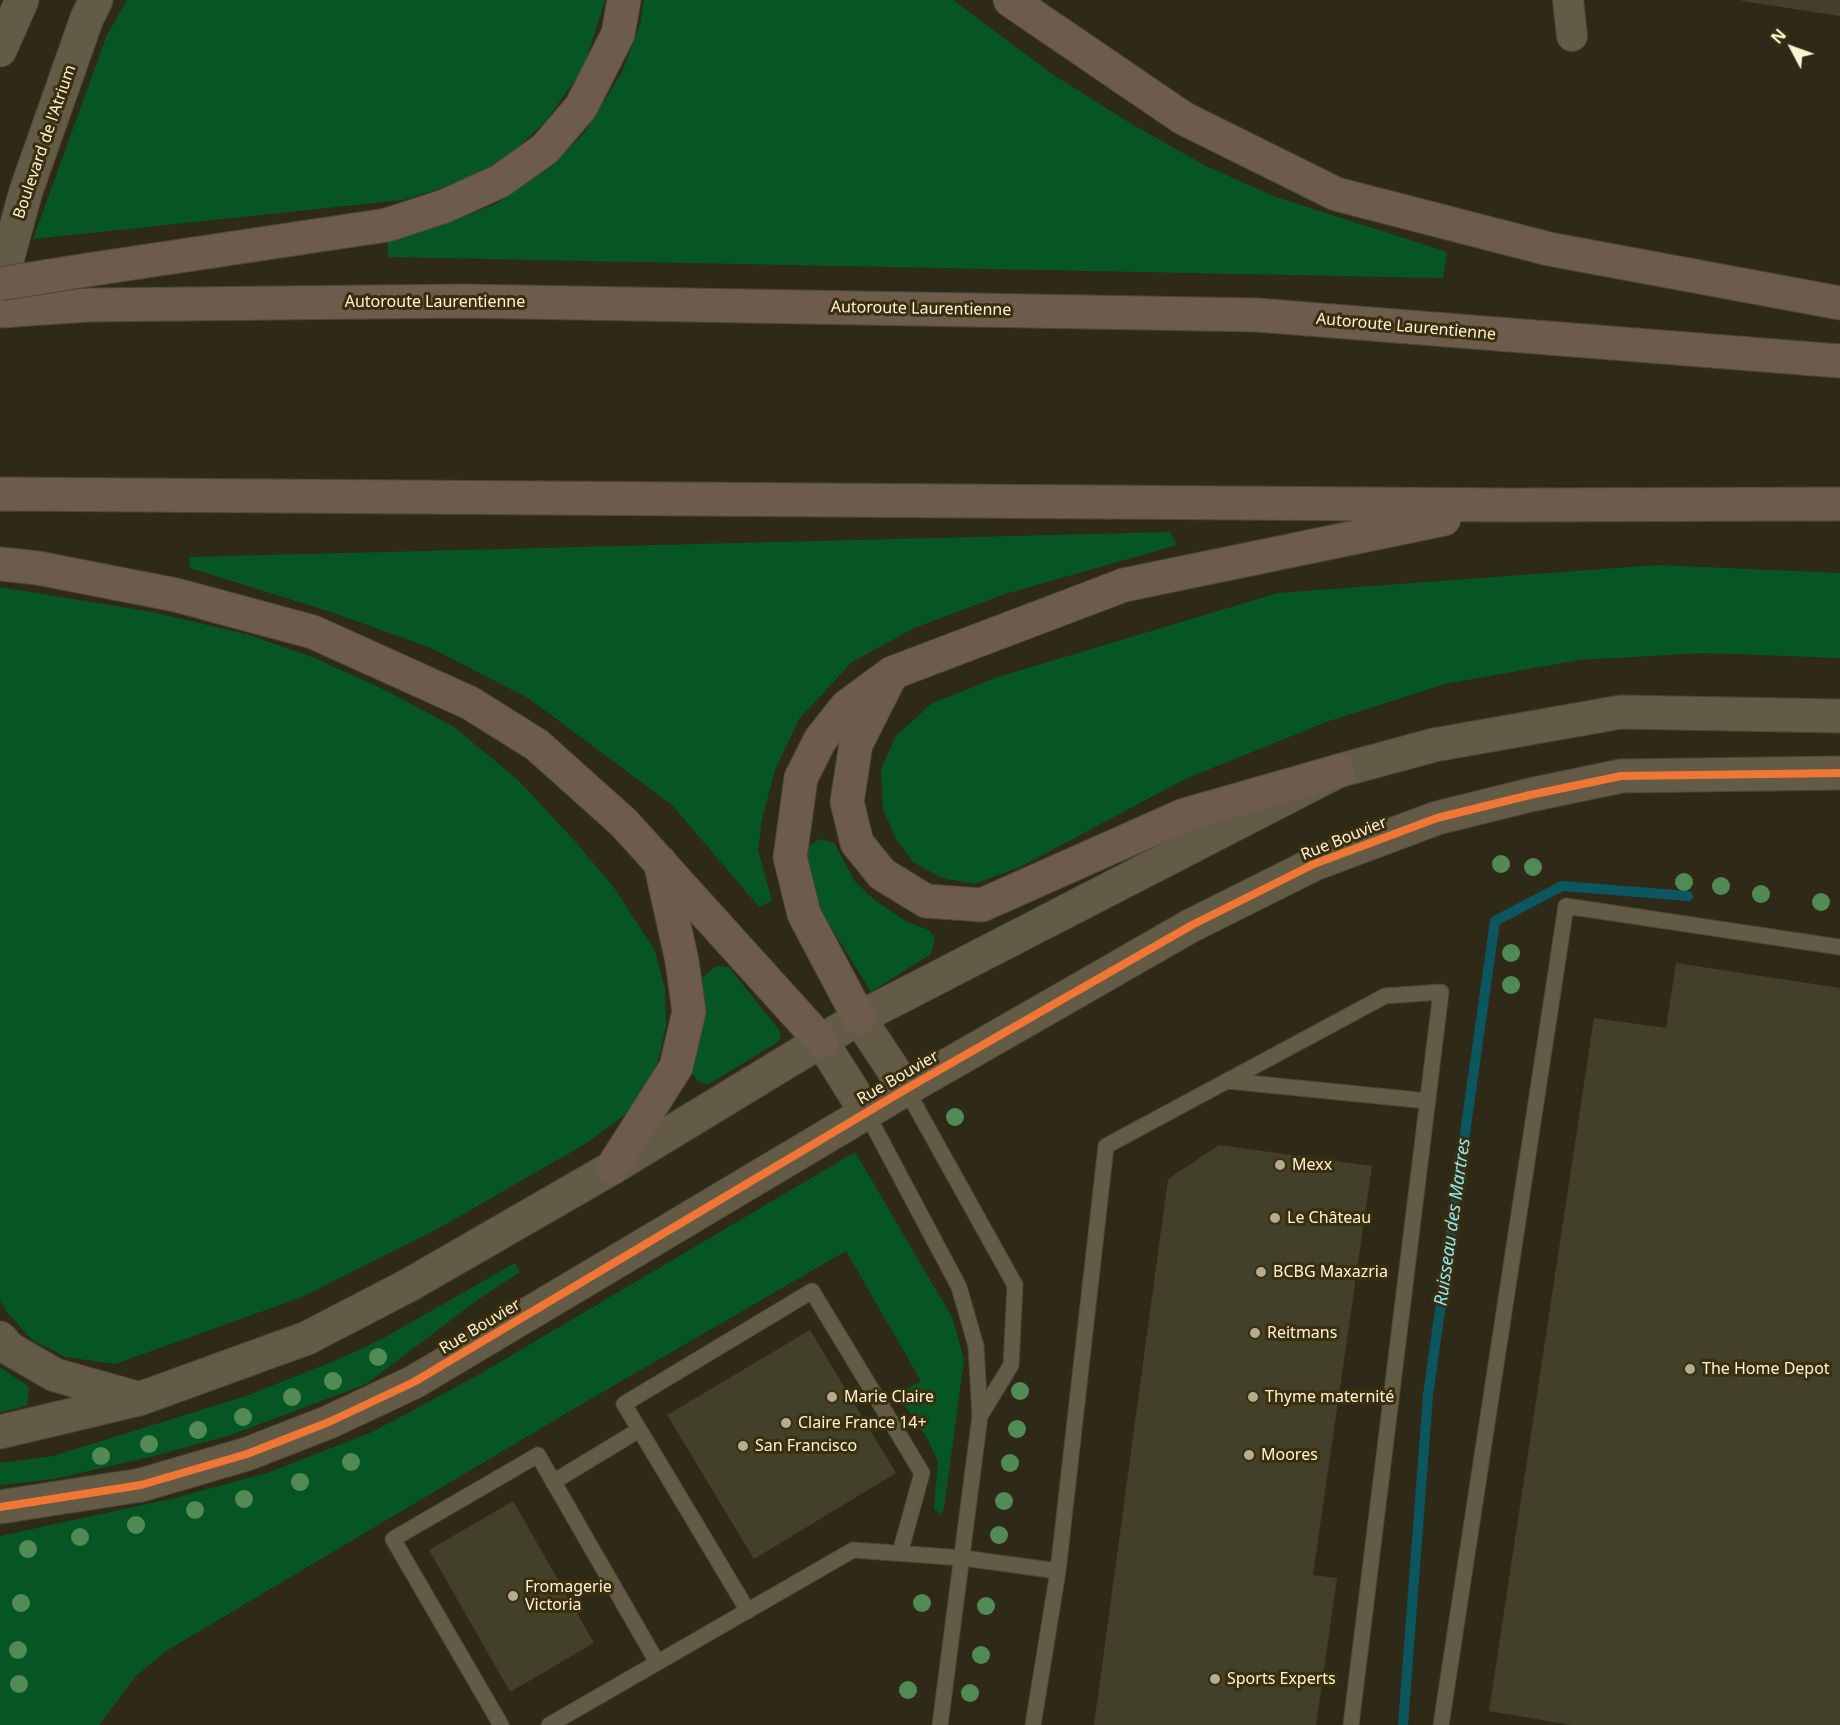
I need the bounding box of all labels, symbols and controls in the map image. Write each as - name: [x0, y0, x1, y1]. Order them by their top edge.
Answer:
- north arrow: [1762, 18, 1822, 78]
- text: N: [1766, 24, 1791, 48]
- street label: Boulevard de l'Atrium: [10, 63, 80, 221]
- street label: Autoroute Laurentienne: [345, 292, 525, 312]
- street label: Autoroute Laurentienne: [831, 298, 1011, 320]
- street label: Autoroute Laurentienne: [1315, 310, 1497, 344]
- street label: Rue Bouvier: [1298, 813, 1390, 865]
- street label: Rue Bouvier: [854, 1047, 942, 1109]
- water label: Ruisseau des Martres: [1431, 1137, 1475, 1307]
- place label: Mexx: [1292, 1155, 1332, 1175]
- marker: Mexx: [1273, 1158, 1287, 1172]
- place label: Le Château: [1287, 1208, 1371, 1228]
- marker: Le Château: [1268, 1211, 1282, 1225]
- place label: BCBG Maxazria: [1273, 1262, 1388, 1282]
- marker: BCBG Maxazria: [1254, 1265, 1268, 1279]
- street label: Rue Bouvier: [436, 1295, 524, 1359]
- place label: Reitmans: [1267, 1323, 1337, 1343]
- marker: Reitmans: [1248, 1326, 1262, 1340]
- place label: The Home Depot: [1702, 1359, 1830, 1379]
- marker: The Home Depot: [1683, 1362, 1697, 1376]
- place label: Marie Claire: [844, 1387, 934, 1407]
- place label: Thyme maternité: [1265, 1387, 1394, 1407]
- marker: Marie Claire: [825, 1390, 839, 1404]
- marker: Thyme maternité: [1246, 1390, 1260, 1404]
- place label: Claire France 14+: [798, 1413, 927, 1433]
- marker: Claire France 14+: [779, 1416, 793, 1430]
- place label: San Francisco: [755, 1436, 857, 1456]
- marker: San Francisco: [736, 1439, 750, 1453]
- place label: Moores: [1261, 1445, 1318, 1465]
- marker: Moores: [1242, 1448, 1256, 1462]
- place label: Fromagerie Victoria: [525, 1577, 612, 1615]
- marker: Fromagerie Victoria: [506, 1589, 520, 1603]
- place label: Sports Experts: [1227, 1669, 1336, 1689]
- marker: Sports Experts: [1208, 1672, 1222, 1686]

